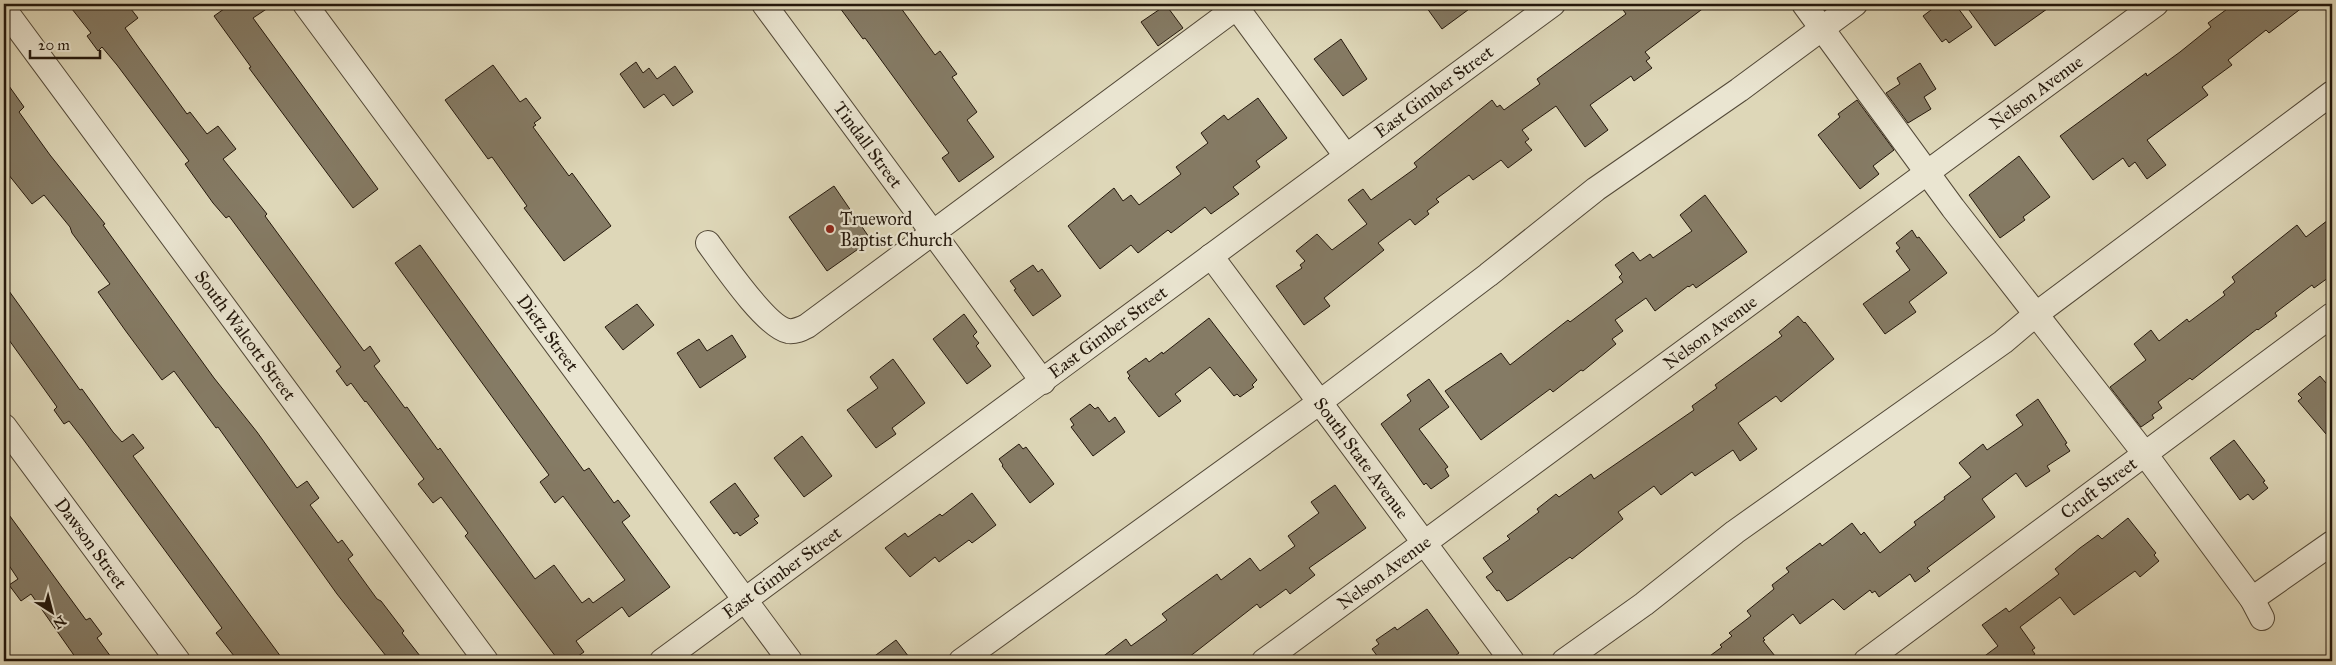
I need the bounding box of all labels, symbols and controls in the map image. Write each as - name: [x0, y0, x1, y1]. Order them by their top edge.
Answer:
- scale bar: [30, 28, 100, 60]
- text: 20 m: [38, 36, 70, 54]
- street label: East Gimber Street: [1370, 40, 1498, 143]
- street label: Nelson Avenue: [1985, 51, 2087, 134]
- street label: Tindall Street: [829, 97, 907, 193]
- place label: Trueword Baptist Church: [840, 208, 953, 251]
- marker: Trueword Baptist Church: [824, 223, 836, 235]
- street label: South Walcott Street: [190, 266, 301, 405]
- street label: East Gimber Street: [1044, 281, 1172, 383]
- street label: Dietz Street: [512, 290, 584, 376]
- street label: Nelson Avenue: [1659, 291, 1761, 374]
- street label: South State Avenue: [1309, 393, 1414, 523]
- street label: Cruft Street: [2056, 452, 2142, 524]
- street label: Dawson Street: [50, 494, 132, 594]
- street label: East Gimber Street: [718, 521, 846, 624]
- street label: Nelson Avenue: [1333, 531, 1435, 614]
- north arrow: [28, 588, 78, 638]
- text: N: [49, 612, 69, 633]

